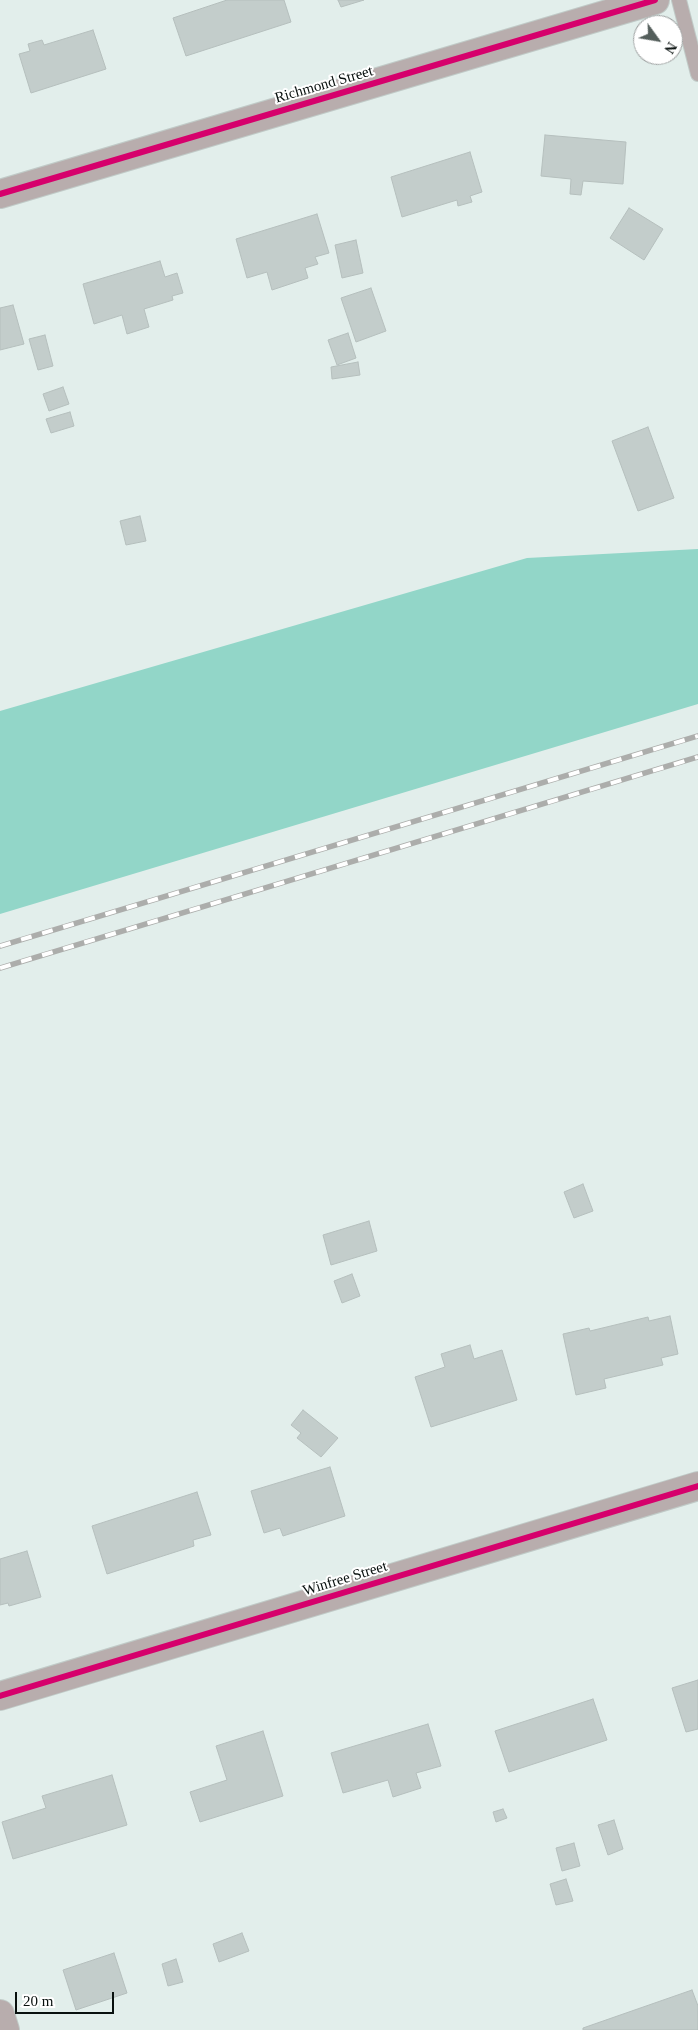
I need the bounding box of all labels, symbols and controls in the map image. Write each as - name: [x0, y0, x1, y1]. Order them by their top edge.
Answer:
- north arrow: [633, 15, 683, 65]
- text: N: [661, 39, 679, 56]
- street label: Richmond Street: [273, 62, 375, 108]
- street label: Winfree Street: [301, 1558, 389, 1600]
- scale bar: [18, 1982, 116, 2014]
- text: 20 m: [23, 1993, 53, 2009]

